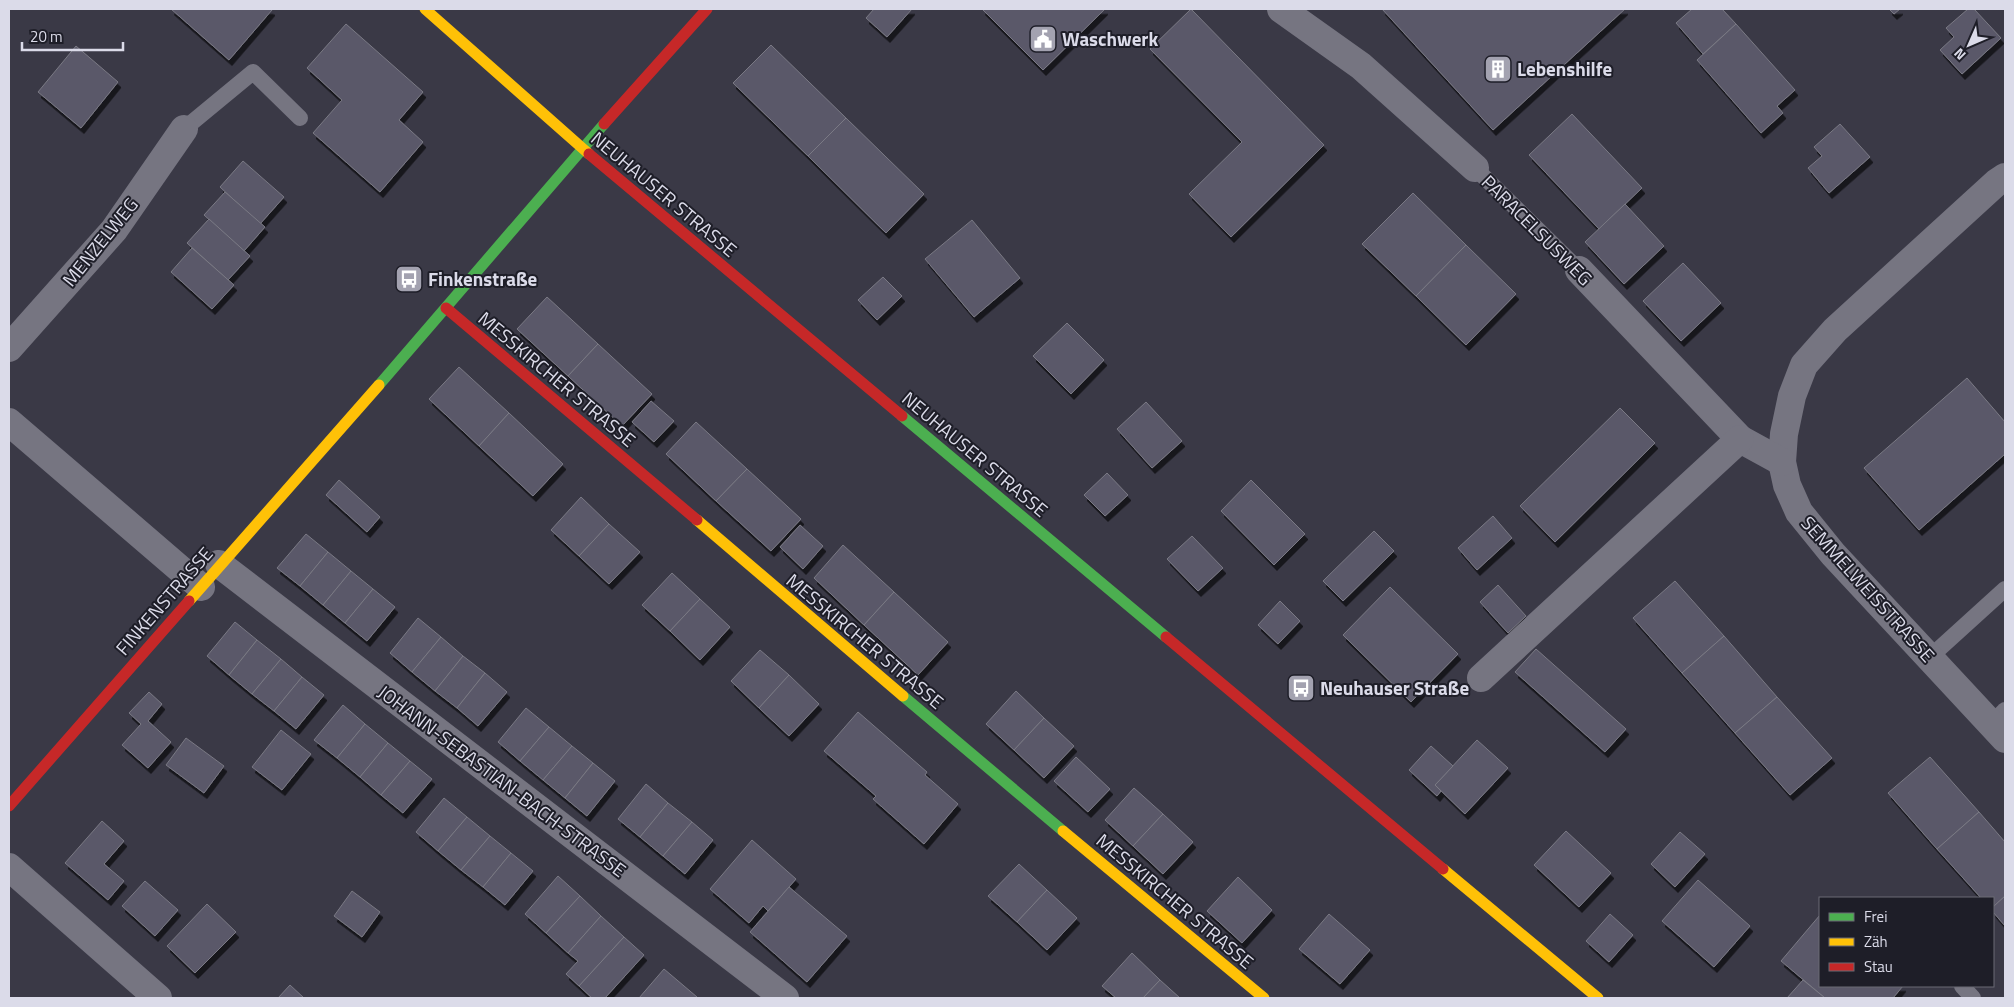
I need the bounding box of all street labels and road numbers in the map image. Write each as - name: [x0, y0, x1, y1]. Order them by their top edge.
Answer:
- street label: NEUHAUSER STRASSE: [585, 124, 744, 263]
- street label: PARACELSUSWEG: [1475, 168, 1599, 292]
- street label: MENZELWEG: [55, 191, 145, 292]
- street label: MESSKIRCHER STRASSE: [472, 304, 642, 453]
- street label: NEUHAUSER STRASSE: [896, 384, 1055, 523]
- street label: SEMMELWEISSTRASSE: [1795, 509, 1942, 668]
- street label: FINKENSTRASSE: [108, 540, 219, 661]
- street label: MESSKIRCHER STRASSE: [780, 566, 950, 715]
- street label: JOHANN-SEBASTIAN-BACH-STRASSE: [372, 677, 633, 884]
- street label: MESSKIRCHER STRASSE: [1090, 826, 1260, 975]

